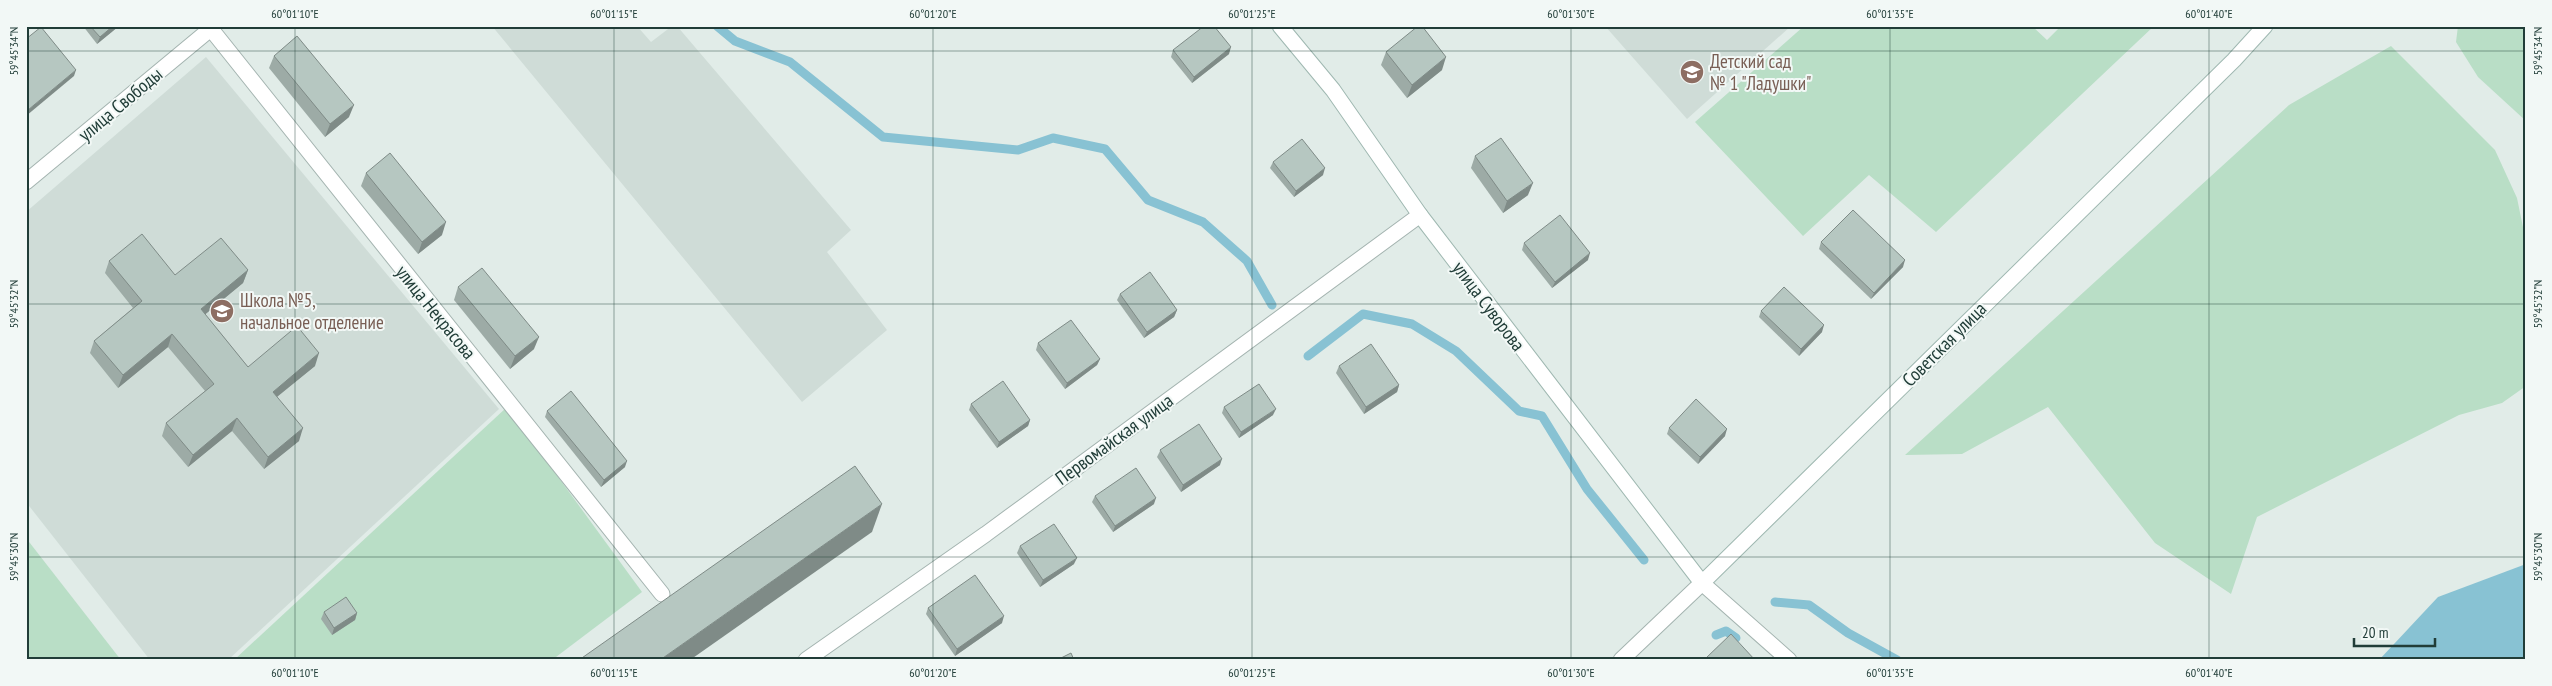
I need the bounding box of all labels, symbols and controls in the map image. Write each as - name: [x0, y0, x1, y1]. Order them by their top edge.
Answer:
- text: 60°01'10"E: [271, 6, 319, 21]
- text: 60°01'15"E: [590, 6, 638, 21]
- text: 60°01'20"E: [909, 6, 957, 21]
- text: 60°01'25"E: [1228, 6, 1276, 21]
- text: 60°01'30"E: [1547, 6, 1595, 21]
- text: 60°01'35"E: [1866, 6, 1914, 21]
- text: 60°01'40"E: [2185, 6, 2233, 21]
- text: 59°45'34"N: [6, 27, 21, 75]
- text: 59°45'34"N: [2530, 27, 2545, 75]
- place label: Детский сад № 1 "Ладушки": [1710, 49, 1811, 95]
- school or university icon: Детский сад № 1 "Ладушки": [1679, 59, 1705, 85]
- street label: улица Свободы: [73, 62, 167, 146]
- street label: улица Суворова: [1447, 256, 1531, 356]
- street label: улица Некрасова: [391, 260, 481, 364]
- text: 59°45'32"N: [6, 280, 21, 328]
- text: 59°45'32"N: [2530, 280, 2545, 328]
- place label: Школа №5, начальное отделение: [240, 288, 384, 334]
- street label: Советская улица: [1897, 297, 1991, 391]
- school or university icon: Школа №5, начальное отделение: [209, 298, 235, 324]
- street label: Первомайская улица: [1050, 388, 1178, 490]
- text: 59°45'30"N: [6, 533, 21, 581]
- text: 59°45'30"N: [2530, 533, 2545, 581]
- scale bar: [2354, 616, 2436, 648]
- text: 20 m: [2362, 623, 2388, 642]
- text: 60°01'10"E: [271, 665, 319, 680]
- text: 60°01'15"E: [590, 665, 638, 680]
- text: 60°01'20"E: [909, 665, 957, 680]
- text: 60°01'25"E: [1228, 665, 1276, 680]
- text: 60°01'30"E: [1547, 665, 1595, 680]
- text: 60°01'35"E: [1866, 665, 1914, 680]
- text: 60°01'40"E: [2185, 665, 2233, 680]

